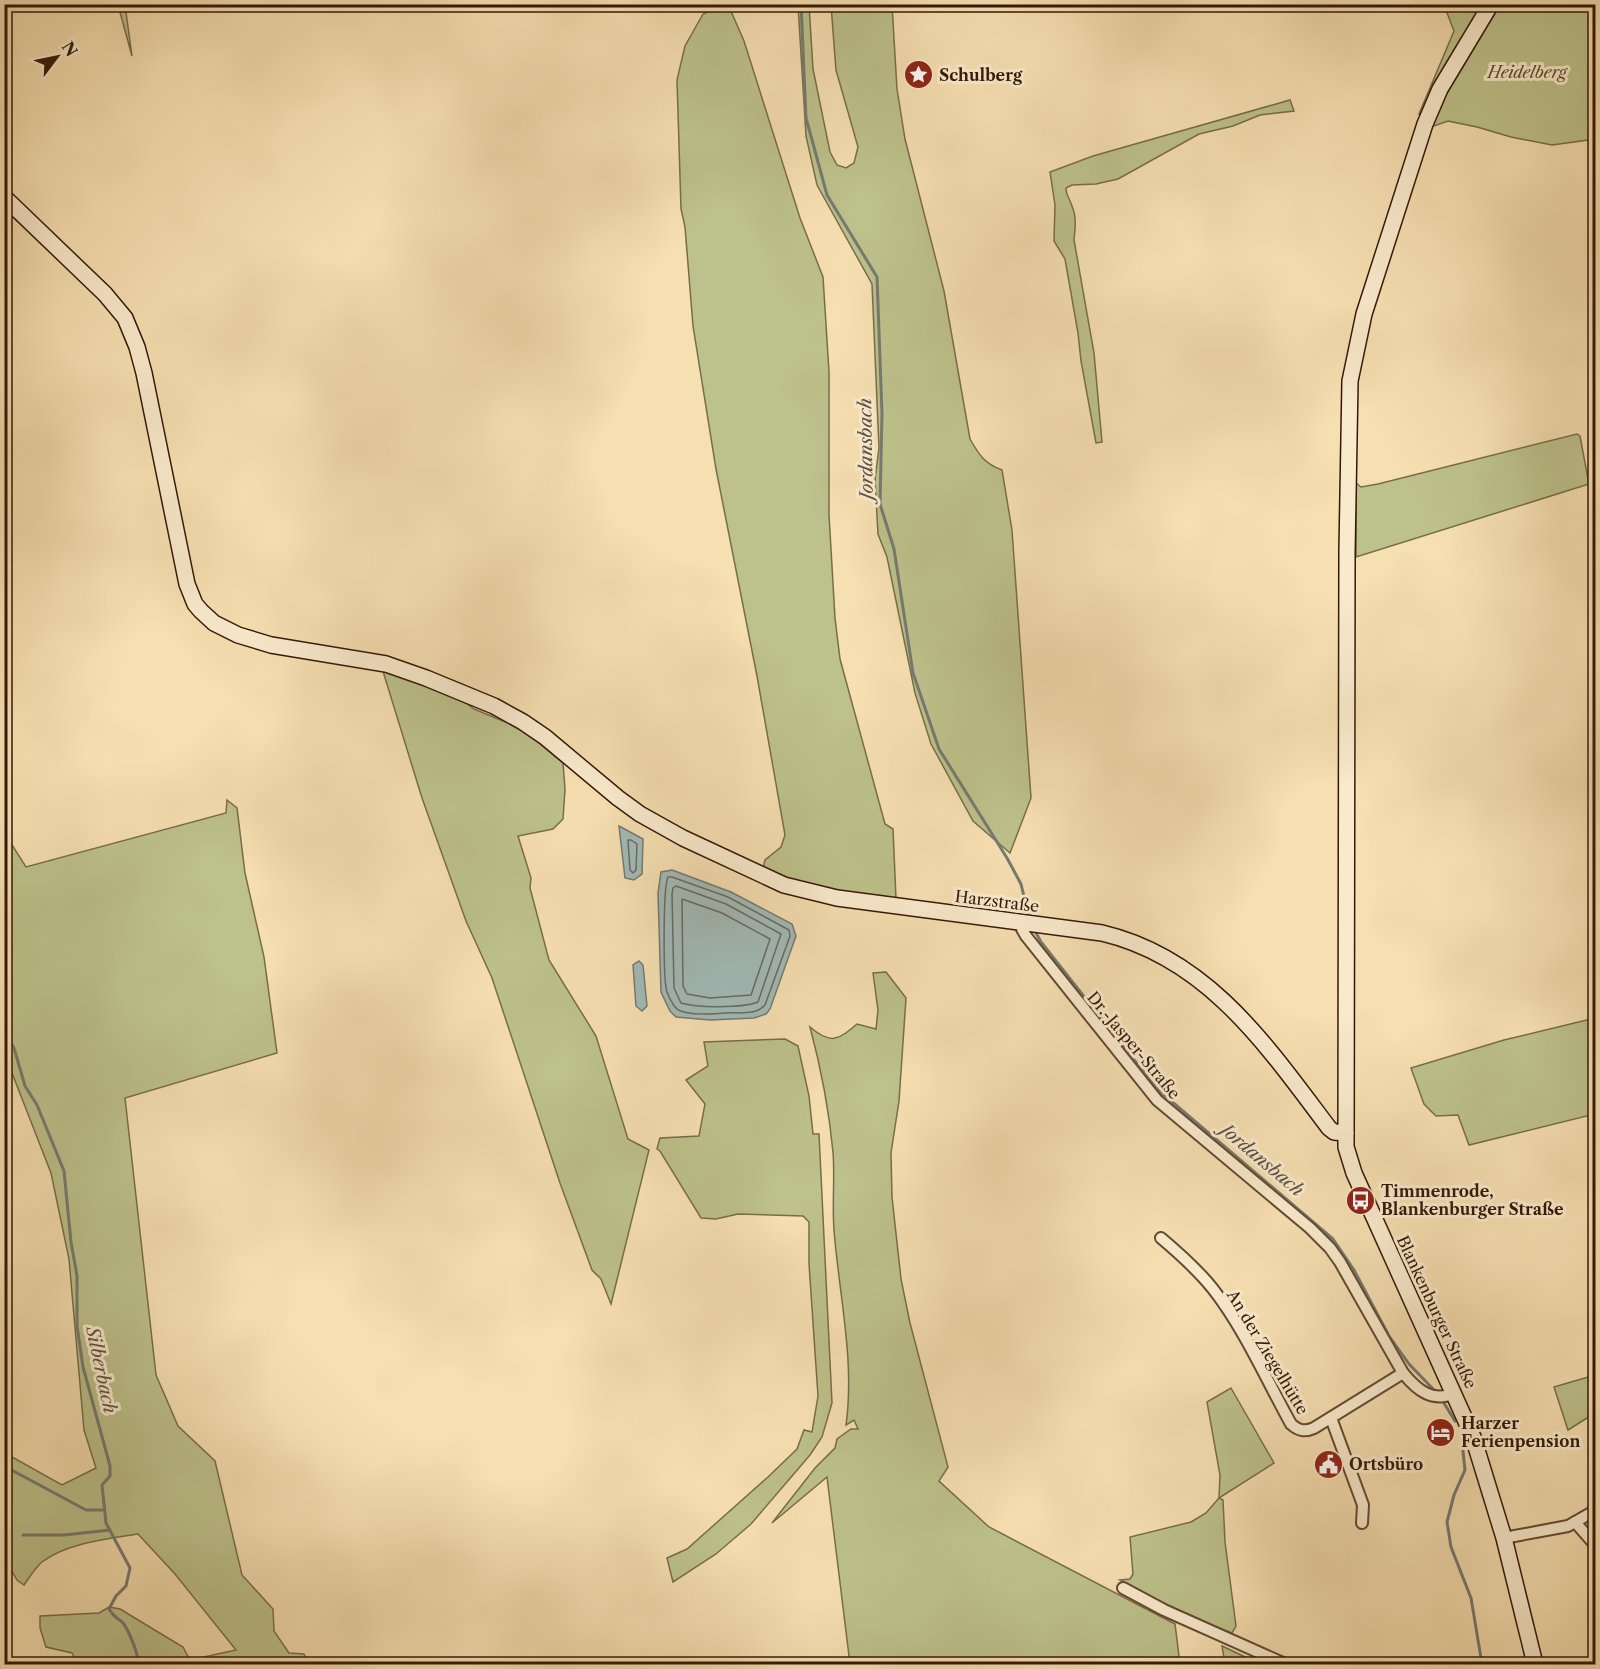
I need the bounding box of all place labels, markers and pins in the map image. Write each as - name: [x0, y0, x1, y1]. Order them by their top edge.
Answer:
- place icon: Schulberg: [902, 59, 934, 91]
- place label: Schulberg: [939, 65, 1023, 85]
- place label: Timmenrode, Blankenburger Straße: [1381, 1181, 1564, 1219]
- bus stop icon: Timmenrode, Blankenburger Straße: [1344, 1184, 1376, 1216]
- place label: Harzer Ferienpension: [1461, 1413, 1580, 1451]
- hotel icon: Harzer Ferienpension: [1424, 1416, 1456, 1448]
- public building icon: Ortsbüro: [1312, 1448, 1344, 1480]
- place label: Ortsbüro: [1349, 1454, 1423, 1474]

